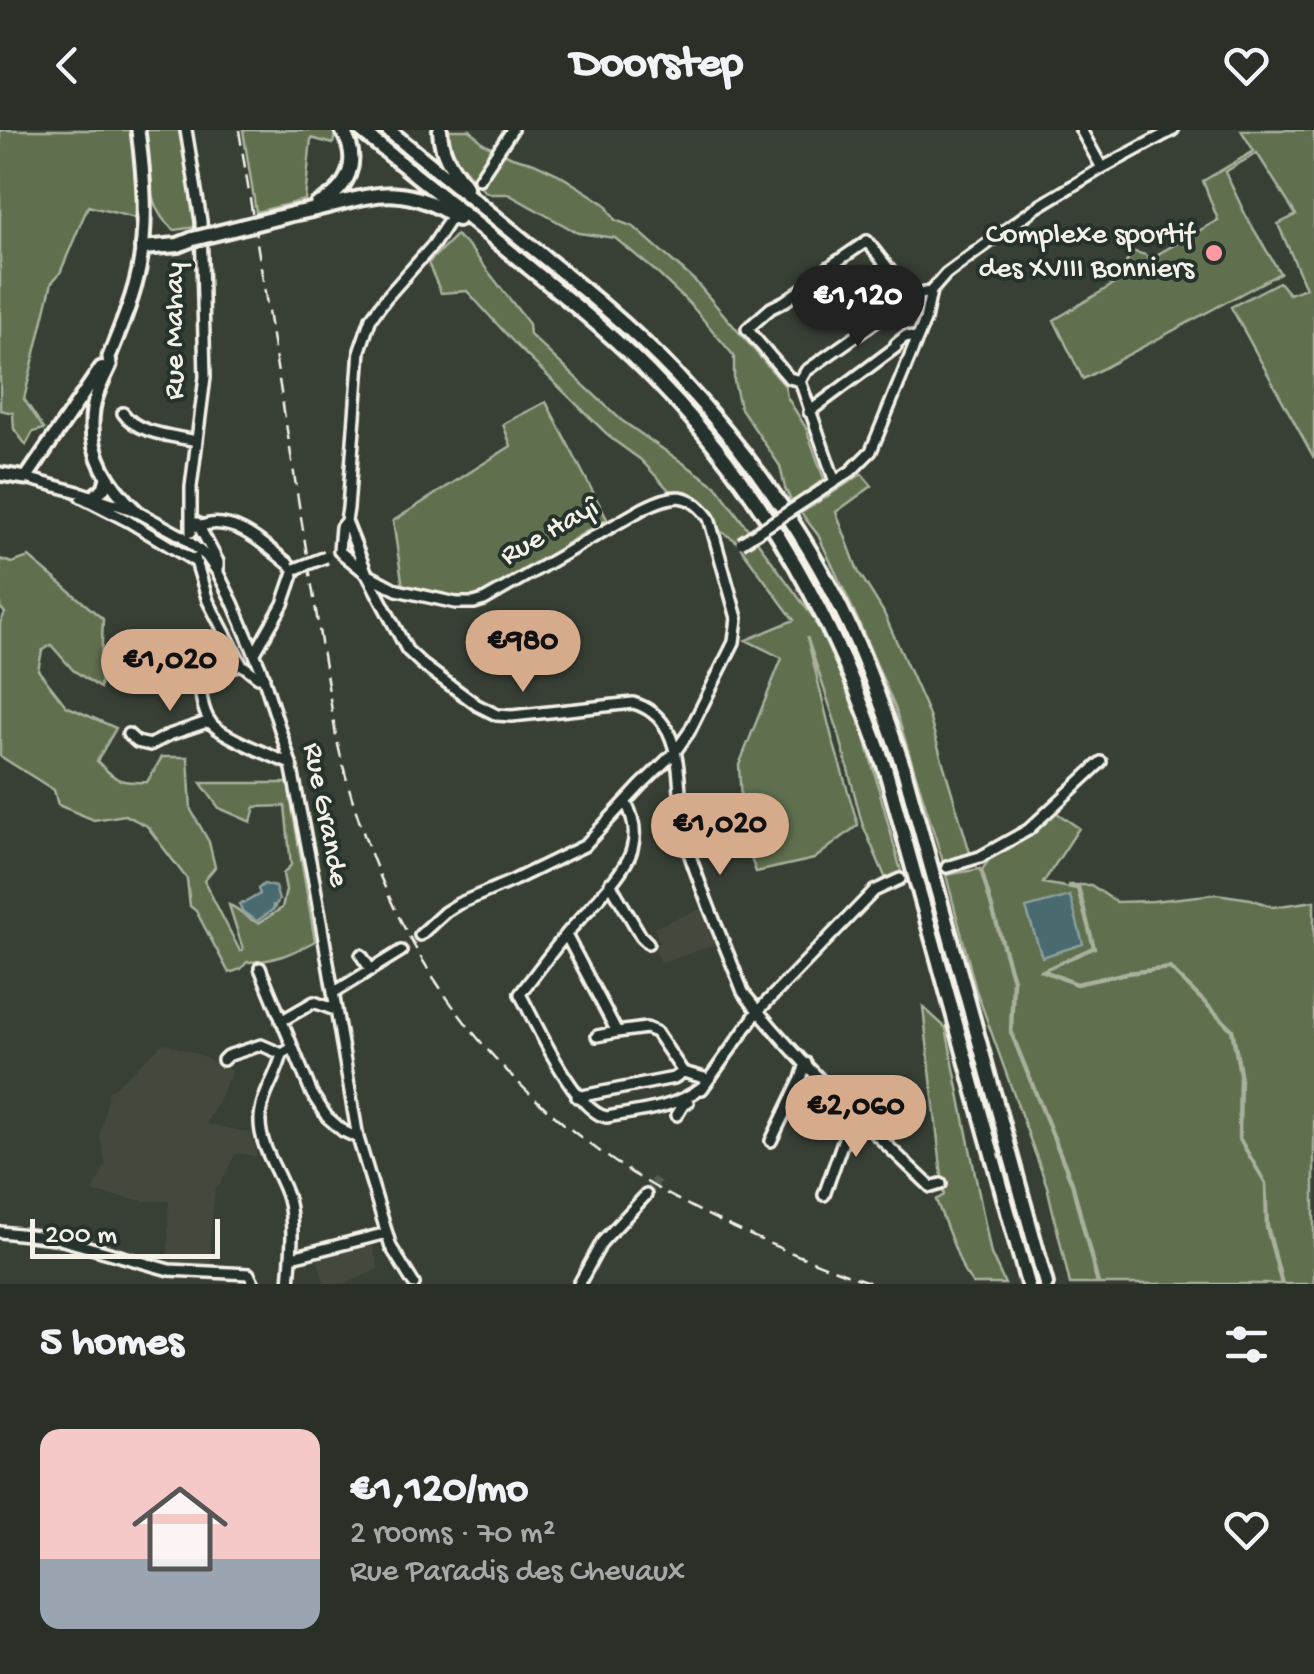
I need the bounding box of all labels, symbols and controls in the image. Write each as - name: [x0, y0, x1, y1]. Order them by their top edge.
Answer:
- icon: back: [40, 38, 95, 93]
- icon: heart: [1219, 38, 1274, 93]
- text: Doorstep: [571, 39, 743, 92]
- place label: Complexe sportif des XVIII Bonniers: [978, 219, 1197, 288]
- marker: Complexe sportif des XVIII Bonniers: [1203, 242, 1225, 264]
- street label: Rue Mahay: [159, 262, 194, 400]
- pin: €1,120: [777, 265, 939, 350]
- text: €1,120: [814, 278, 902, 316]
- street label: Rue Hayî: [495, 490, 607, 575]
- pin: €980: [464, 610, 582, 695]
- text: €980: [488, 623, 558, 661]
- pin: €1,020: [89, 629, 251, 714]
- text: €1,020: [123, 642, 217, 680]
- street label: Rue Grande: [293, 740, 355, 890]
- pin: €1,020: [639, 793, 801, 878]
- text: €1,020: [673, 806, 767, 844]
- pin: €2,060: [775, 1075, 937, 1160]
- text: €2,060: [807, 1088, 905, 1126]
- scale bar: [30, 1214, 220, 1258]
- text: 200 m: [45, 1220, 117, 1253]
- icon: filters: [1219, 1317, 1274, 1372]
- text: 5 homes: [40, 1320, 183, 1369]
- text: €1,120/mo: [350, 1467, 528, 1516]
- icon: home: [120, 1469, 240, 1589]
- icon: heart: [1219, 1502, 1274, 1557]
- text: 2 rooms · 70 m²: [350, 1516, 555, 1554]
- text: Rue Paradis des Chevaux: [350, 1554, 685, 1592]

